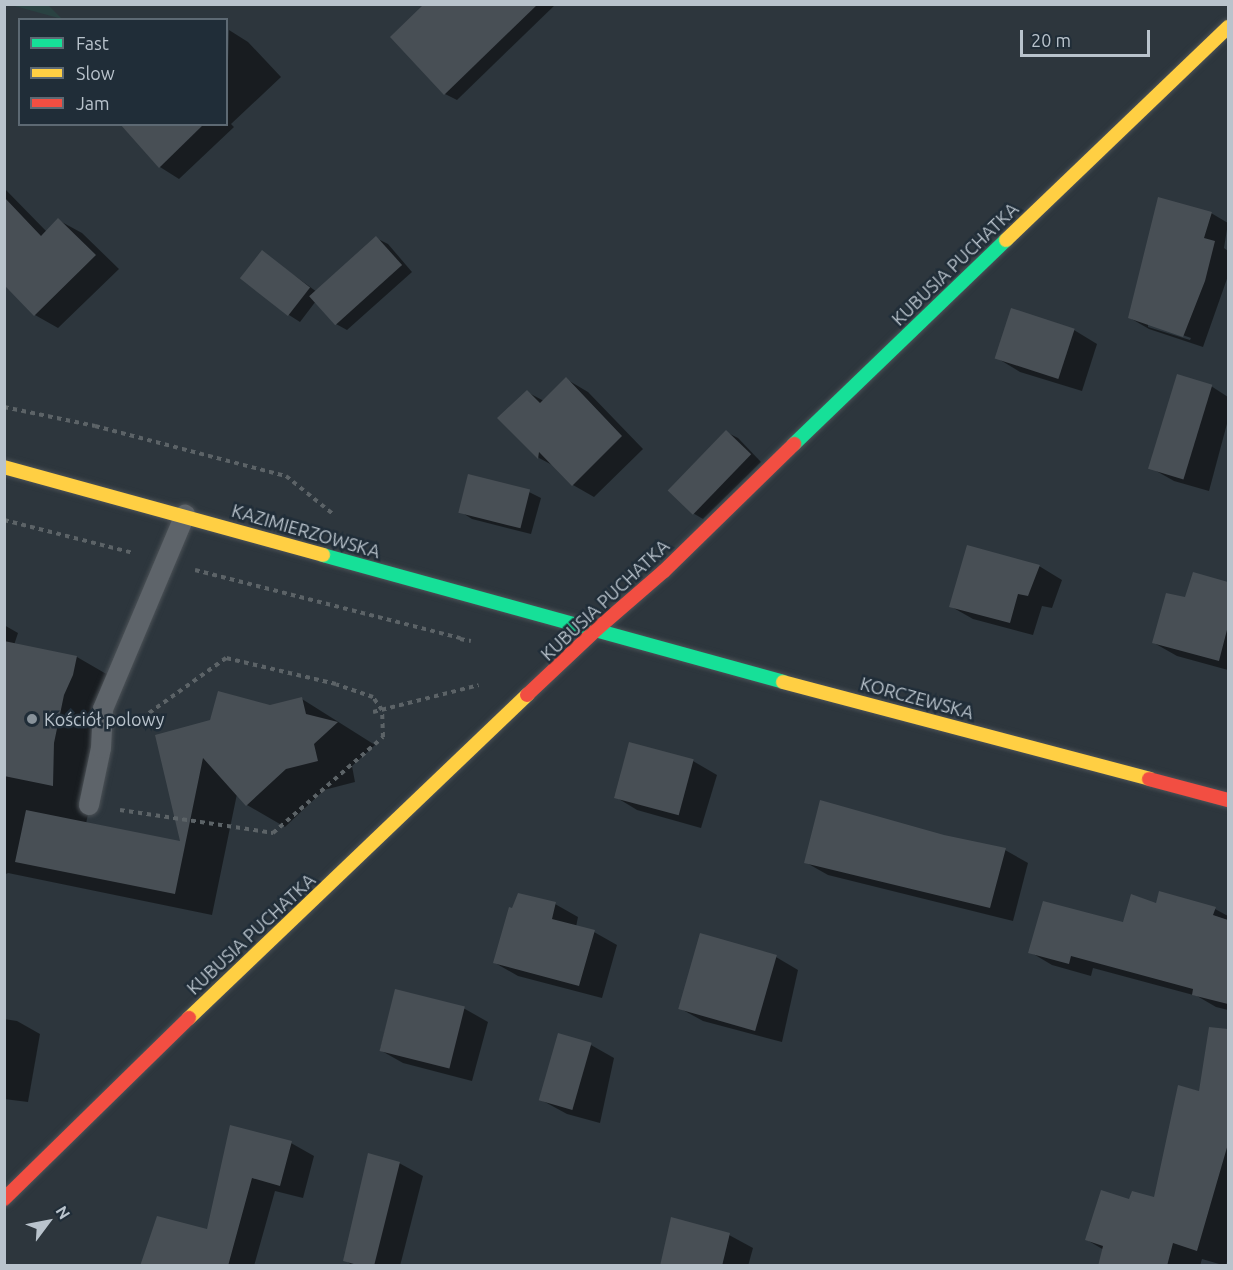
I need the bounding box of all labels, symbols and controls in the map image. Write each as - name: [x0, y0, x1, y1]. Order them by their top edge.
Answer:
- legend: [18, 18, 228, 126]
- scale bar: [1023, 18, 1154, 56]
- text: 20 m: [1031, 30, 1071, 50]
- text: Fast: [76, 33, 109, 53]
- text: Slow: [76, 63, 115, 83]
- text: Jam: [76, 93, 110, 113]
- street label: KUBUSIA PUCHATKA: [887, 198, 1023, 330]
- street label: KAZIMIERZOWSKA: [229, 499, 383, 563]
- street label: KUBUSIA PUCHATKA: [536, 535, 674, 665]
- street label: KORCZEWSKA: [858, 673, 976, 723]
- place label: Kościół polowy: [44, 708, 165, 730]
- marker: Kościół polowy: [25, 712, 39, 726]
- street label: KUBUSIA PUCHATKA: [182, 869, 320, 999]
- north arrow: [18, 1192, 78, 1252]
- text: N: [52, 1203, 74, 1222]

